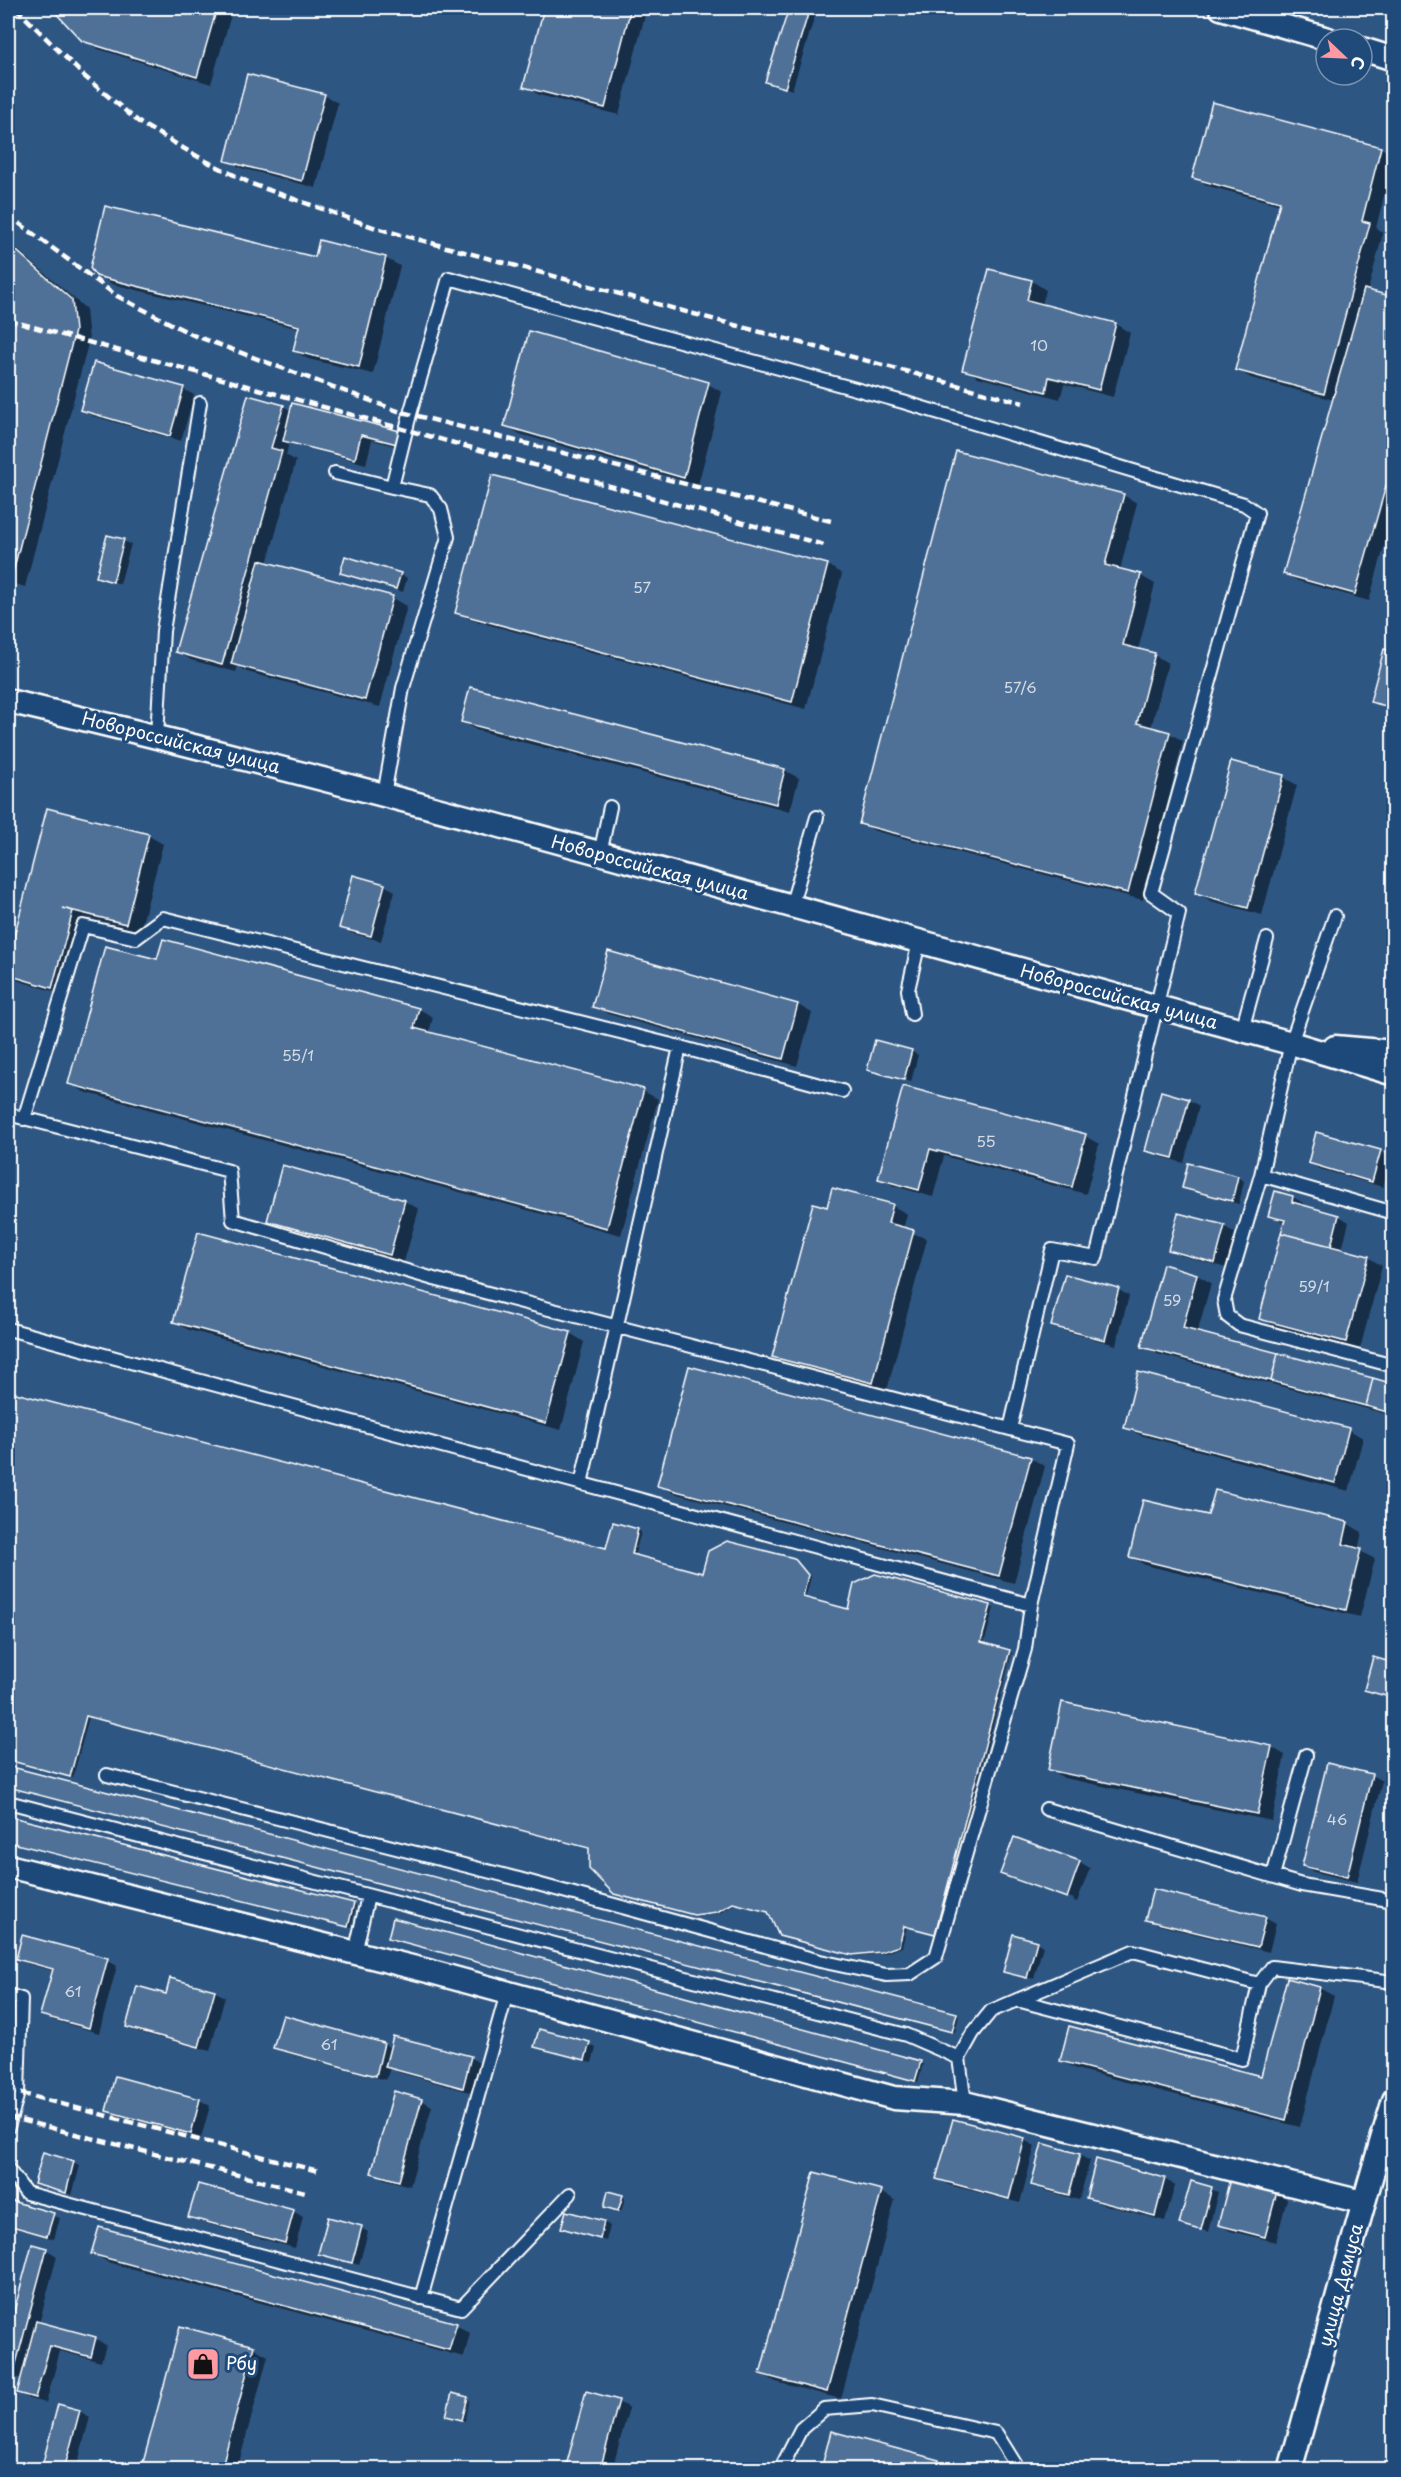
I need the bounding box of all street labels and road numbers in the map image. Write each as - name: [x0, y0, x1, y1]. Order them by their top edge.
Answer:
- street label: Новороссийская улица: [79, 704, 284, 779]
- street label: Новороссийская улица: [549, 827, 753, 906]
- street label: Новороссийская улица: [1018, 956, 1222, 1035]
- street label: улица Демуса: [1310, 2219, 1369, 2349]

